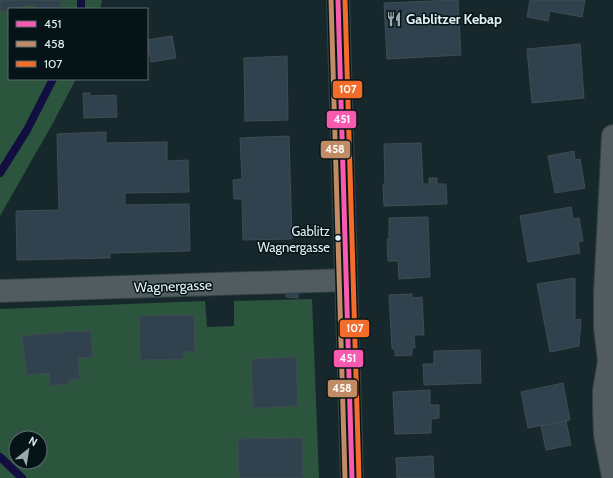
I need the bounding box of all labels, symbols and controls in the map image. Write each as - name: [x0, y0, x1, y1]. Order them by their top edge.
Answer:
- legend: [8, 8, 148, 80]
- restaurant icon: Gablitzer Kebap: [385, 10, 403, 28]
- place label: Gablitzer Kebap: [406, 10, 502, 28]
- text: 451: [44, 16, 61, 31]
- text: 458: [44, 36, 65, 51]
- text: 107: [44, 56, 62, 71]
- line badge: 107: [332, 80, 363, 99]
- text: 107: [339, 82, 357, 96]
- line badge: 451: [326, 110, 357, 129]
- text: 451: [334, 112, 350, 126]
- line badge: 458: [320, 140, 351, 159]
- text: 458: [325, 142, 345, 156]
- place label: Gablitz Wagnergasse: [257, 223, 330, 255]
- marker: Gablitz Wagnergasse: [333, 233, 343, 243]
- street label: Wagnergasse: [134, 276, 212, 296]
- line badge: 107: [339, 319, 370, 338]
- text: 107: [346, 321, 364, 335]
- line badge: 451: [333, 349, 364, 368]
- text: 451: [340, 351, 356, 365]
- line badge: 458: [327, 379, 358, 398]
- text: 458: [332, 381, 352, 395]
- north arrow: [8, 430, 48, 470]
- text: N: [26, 433, 40, 449]

